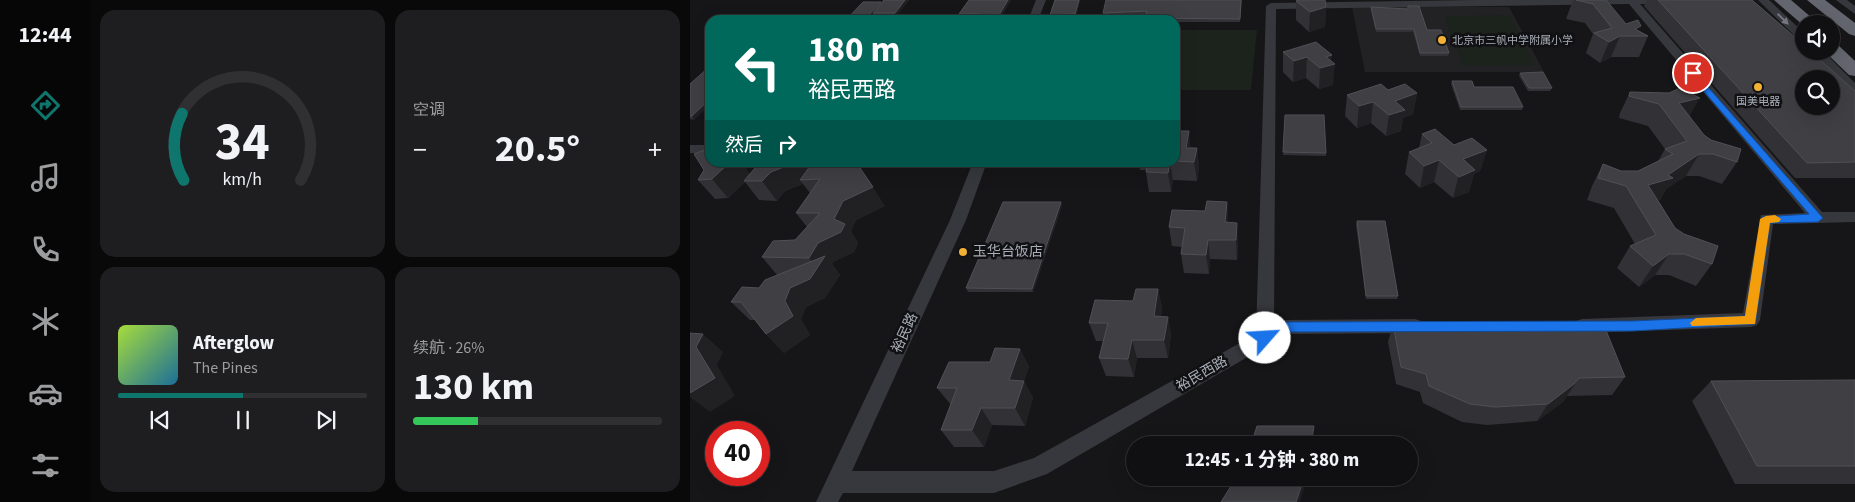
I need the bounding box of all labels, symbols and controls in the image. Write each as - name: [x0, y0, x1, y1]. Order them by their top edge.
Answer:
- one-way arrow: [1777, 13, 1789, 25]
- map controls: [1795, 15, 1840, 115]
- button: sound: [1795, 15, 1840, 60]
- text: 12:44: [18, 19, 72, 51]
- text: 180 m: [808, 25, 900, 75]
- place label: 北京市三帆中学附属小学: [1452, 33, 1573, 48]
- marker: 北京市三帆中学附属小学: [1436, 34, 1448, 46]
- icon: left: [725, 35, 790, 100]
- pin: [1672, 52, 1714, 94]
- icon: arrive: [1679, 59, 1707, 87]
- button: search: [1795, 70, 1840, 115]
- text: 裕民西路: [808, 74, 896, 106]
- marker: 国美电器: [1752, 81, 1764, 93]
- icon: directions: [28, 88, 63, 123]
- place label: 国美电器: [1736, 94, 1780, 109]
- text: 空调: [413, 99, 445, 121]
- text: 34: [215, 106, 270, 180]
- text: 20.5°: [495, 122, 580, 176]
- text: −: [413, 130, 427, 170]
- text: +: [648, 130, 662, 170]
- icon: right: [773, 130, 801, 158]
- text: 然后: [725, 132, 763, 159]
- icon: music: [28, 160, 63, 195]
- text: km/h: [223, 167, 262, 192]
- icon: phone: [28, 232, 63, 267]
- place label: 玉华台饭店: [973, 242, 1043, 262]
- marker: 玉华台饭店: [957, 246, 969, 258]
- icon: climate: [28, 304, 63, 339]
- street label: 裕民路: [887, 310, 923, 356]
- position arrow: [1238, 311, 1290, 363]
- text: Afterglow: [193, 330, 274, 357]
- text: 续航 · 26%: [413, 337, 484, 359]
- street label: 裕民西路: [1173, 351, 1231, 397]
- text: The Pines: [193, 357, 258, 379]
- text: 130 km: [413, 360, 534, 414]
- icon: car: [28, 376, 63, 411]
- icon: previous: [146, 406, 174, 434]
- icon: pause: [229, 406, 257, 434]
- icon: next: [312, 406, 340, 434]
- speed limit sign: 40: [705, 421, 770, 486]
- text: 12:45 · 1 分钟 · 380 m: [1185, 447, 1359, 474]
- icon: filters: [28, 448, 63, 483]

